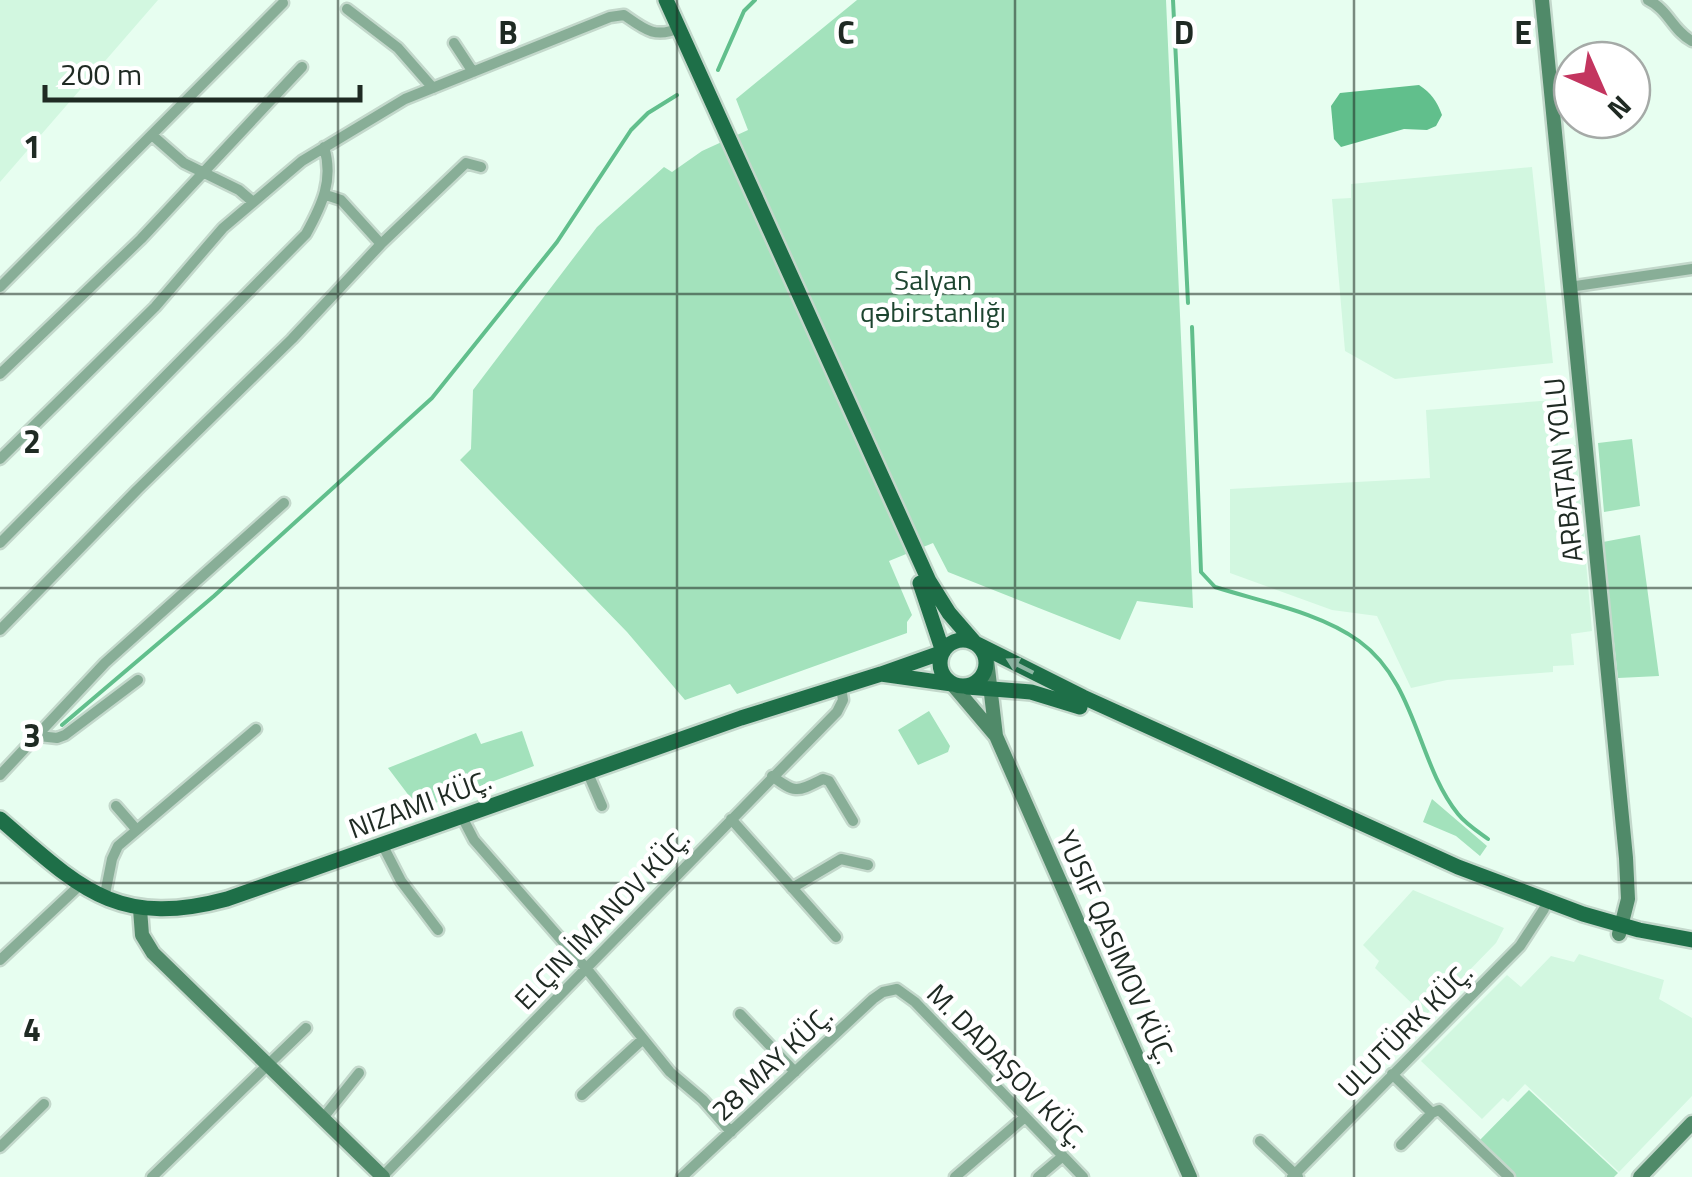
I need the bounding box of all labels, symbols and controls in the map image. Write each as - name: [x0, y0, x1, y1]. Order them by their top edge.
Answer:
- text: B: [498, 8, 518, 56]
- text: C: [837, 8, 855, 56]
- text: D: [1174, 8, 1194, 56]
- text: E: [1514, 8, 1532, 56]
- scale bar: [45, 40, 360, 102]
- north arrow: [1552, 40, 1652, 140]
- text: 200 m: [60, 51, 142, 97]
- text: N: [1598, 86, 1642, 130]
- text: 1: [23, 122, 41, 170]
- park label: Salyan qəbirstanlığı: [860, 258, 1006, 333]
- street label: ARBATAN YOLU: [1531, 376, 1594, 564]
- text: 2: [23, 417, 41, 465]
- one-way arrow: [1006, 658, 1035, 675]
- text: 3: [23, 711, 41, 759]
- street label: NIZAMI KÜÇ.: [342, 758, 497, 849]
- street label: ELÇIN İMANOV KÜÇ.: [504, 818, 700, 1019]
- street label: YUSIF QASIMOV KÜÇ.: [1046, 823, 1187, 1071]
- street label: ULUTÜRK KÜÇ.: [1327, 952, 1482, 1107]
- street label: M. DADAŞOV KÜÇ.: [917, 973, 1098, 1158]
- street label: 28 MAY KÜÇ.: [701, 995, 842, 1130]
- text: 4: [23, 1005, 41, 1053]

